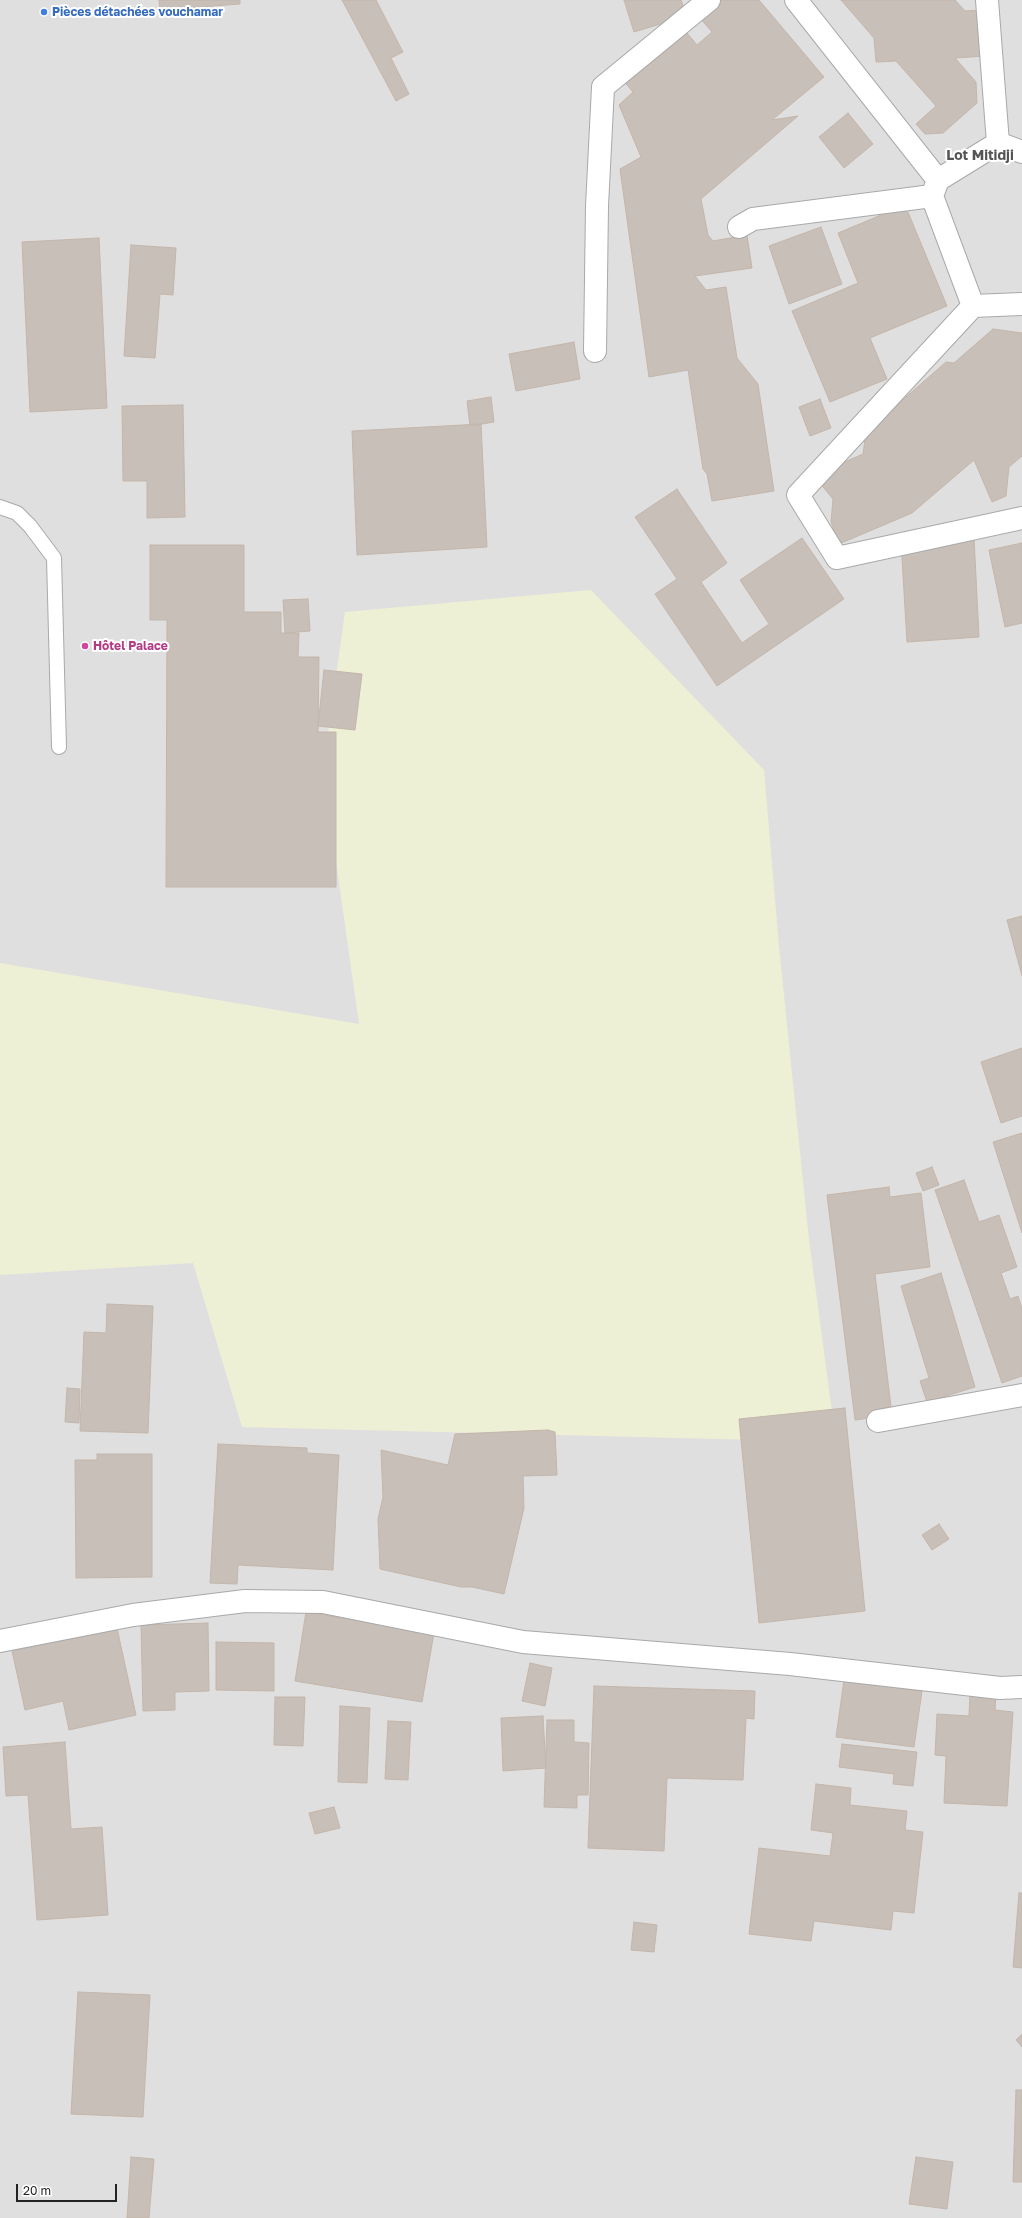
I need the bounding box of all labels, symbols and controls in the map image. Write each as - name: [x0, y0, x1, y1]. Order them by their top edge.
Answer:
- place label: Pièces détachées vouchamar: [52, 5, 223, 19]
- marker: Pièces détachées vouchamar: [39, 7, 49, 17]
- district label: Lot Mitidji: [946, 148, 1014, 164]
- place label: Hôtel Palace: [93, 639, 168, 653]
- marker: Hôtel Palace: [80, 641, 90, 651]
- scale bar: [18, 2176, 119, 2202]
- text: 20 m: [23, 2183, 51, 2198]

